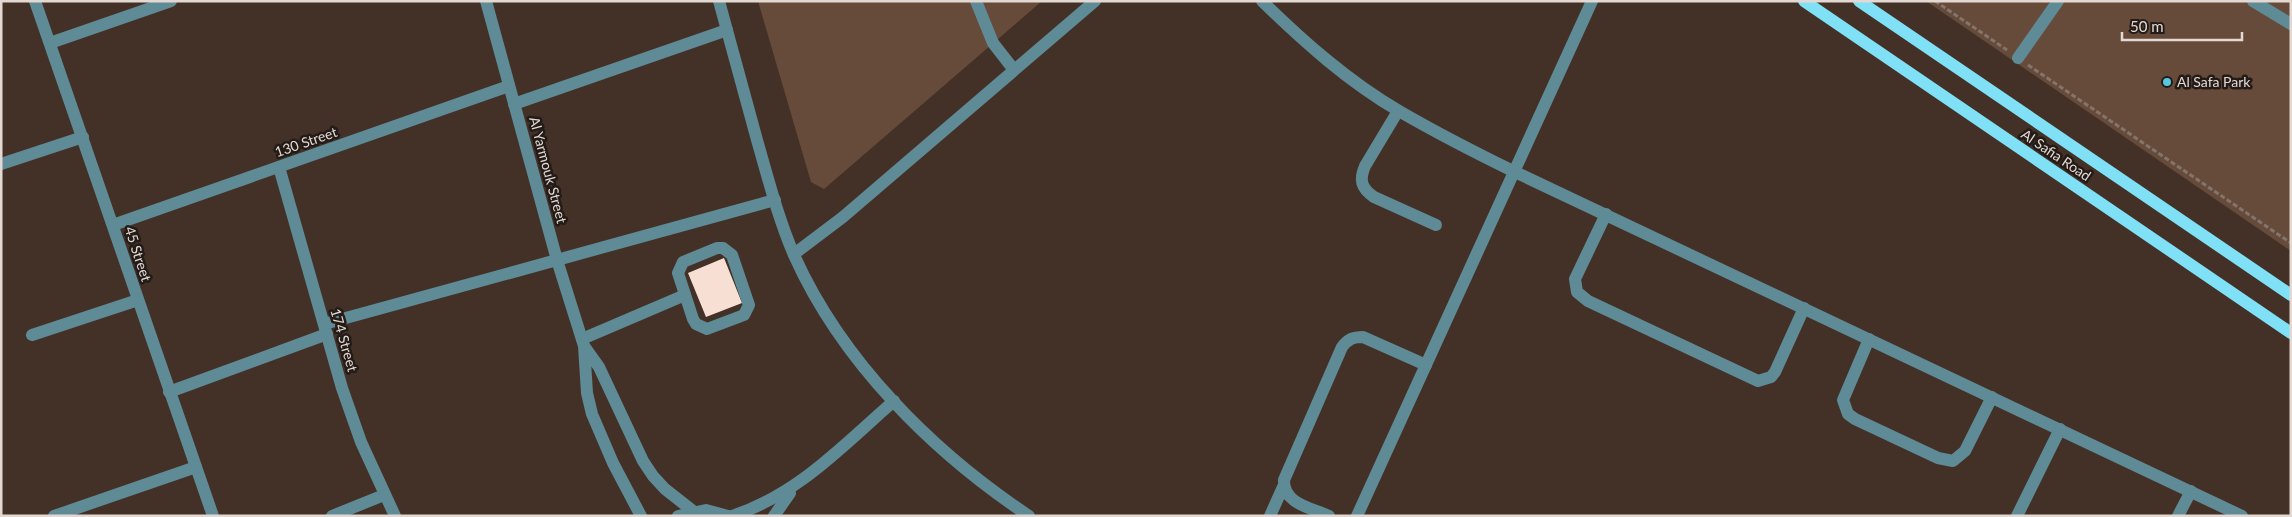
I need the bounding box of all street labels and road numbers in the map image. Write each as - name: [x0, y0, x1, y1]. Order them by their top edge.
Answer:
- street label: Al Yarmouk Street: [526, 115, 571, 225]
- street label: 130 Street: [272, 123, 339, 160]
- street label: Al Safia Road: [2018, 125, 2094, 184]
- street label: 45 Street: [122, 224, 155, 283]
- street label: 174 Street: [327, 306, 362, 373]

